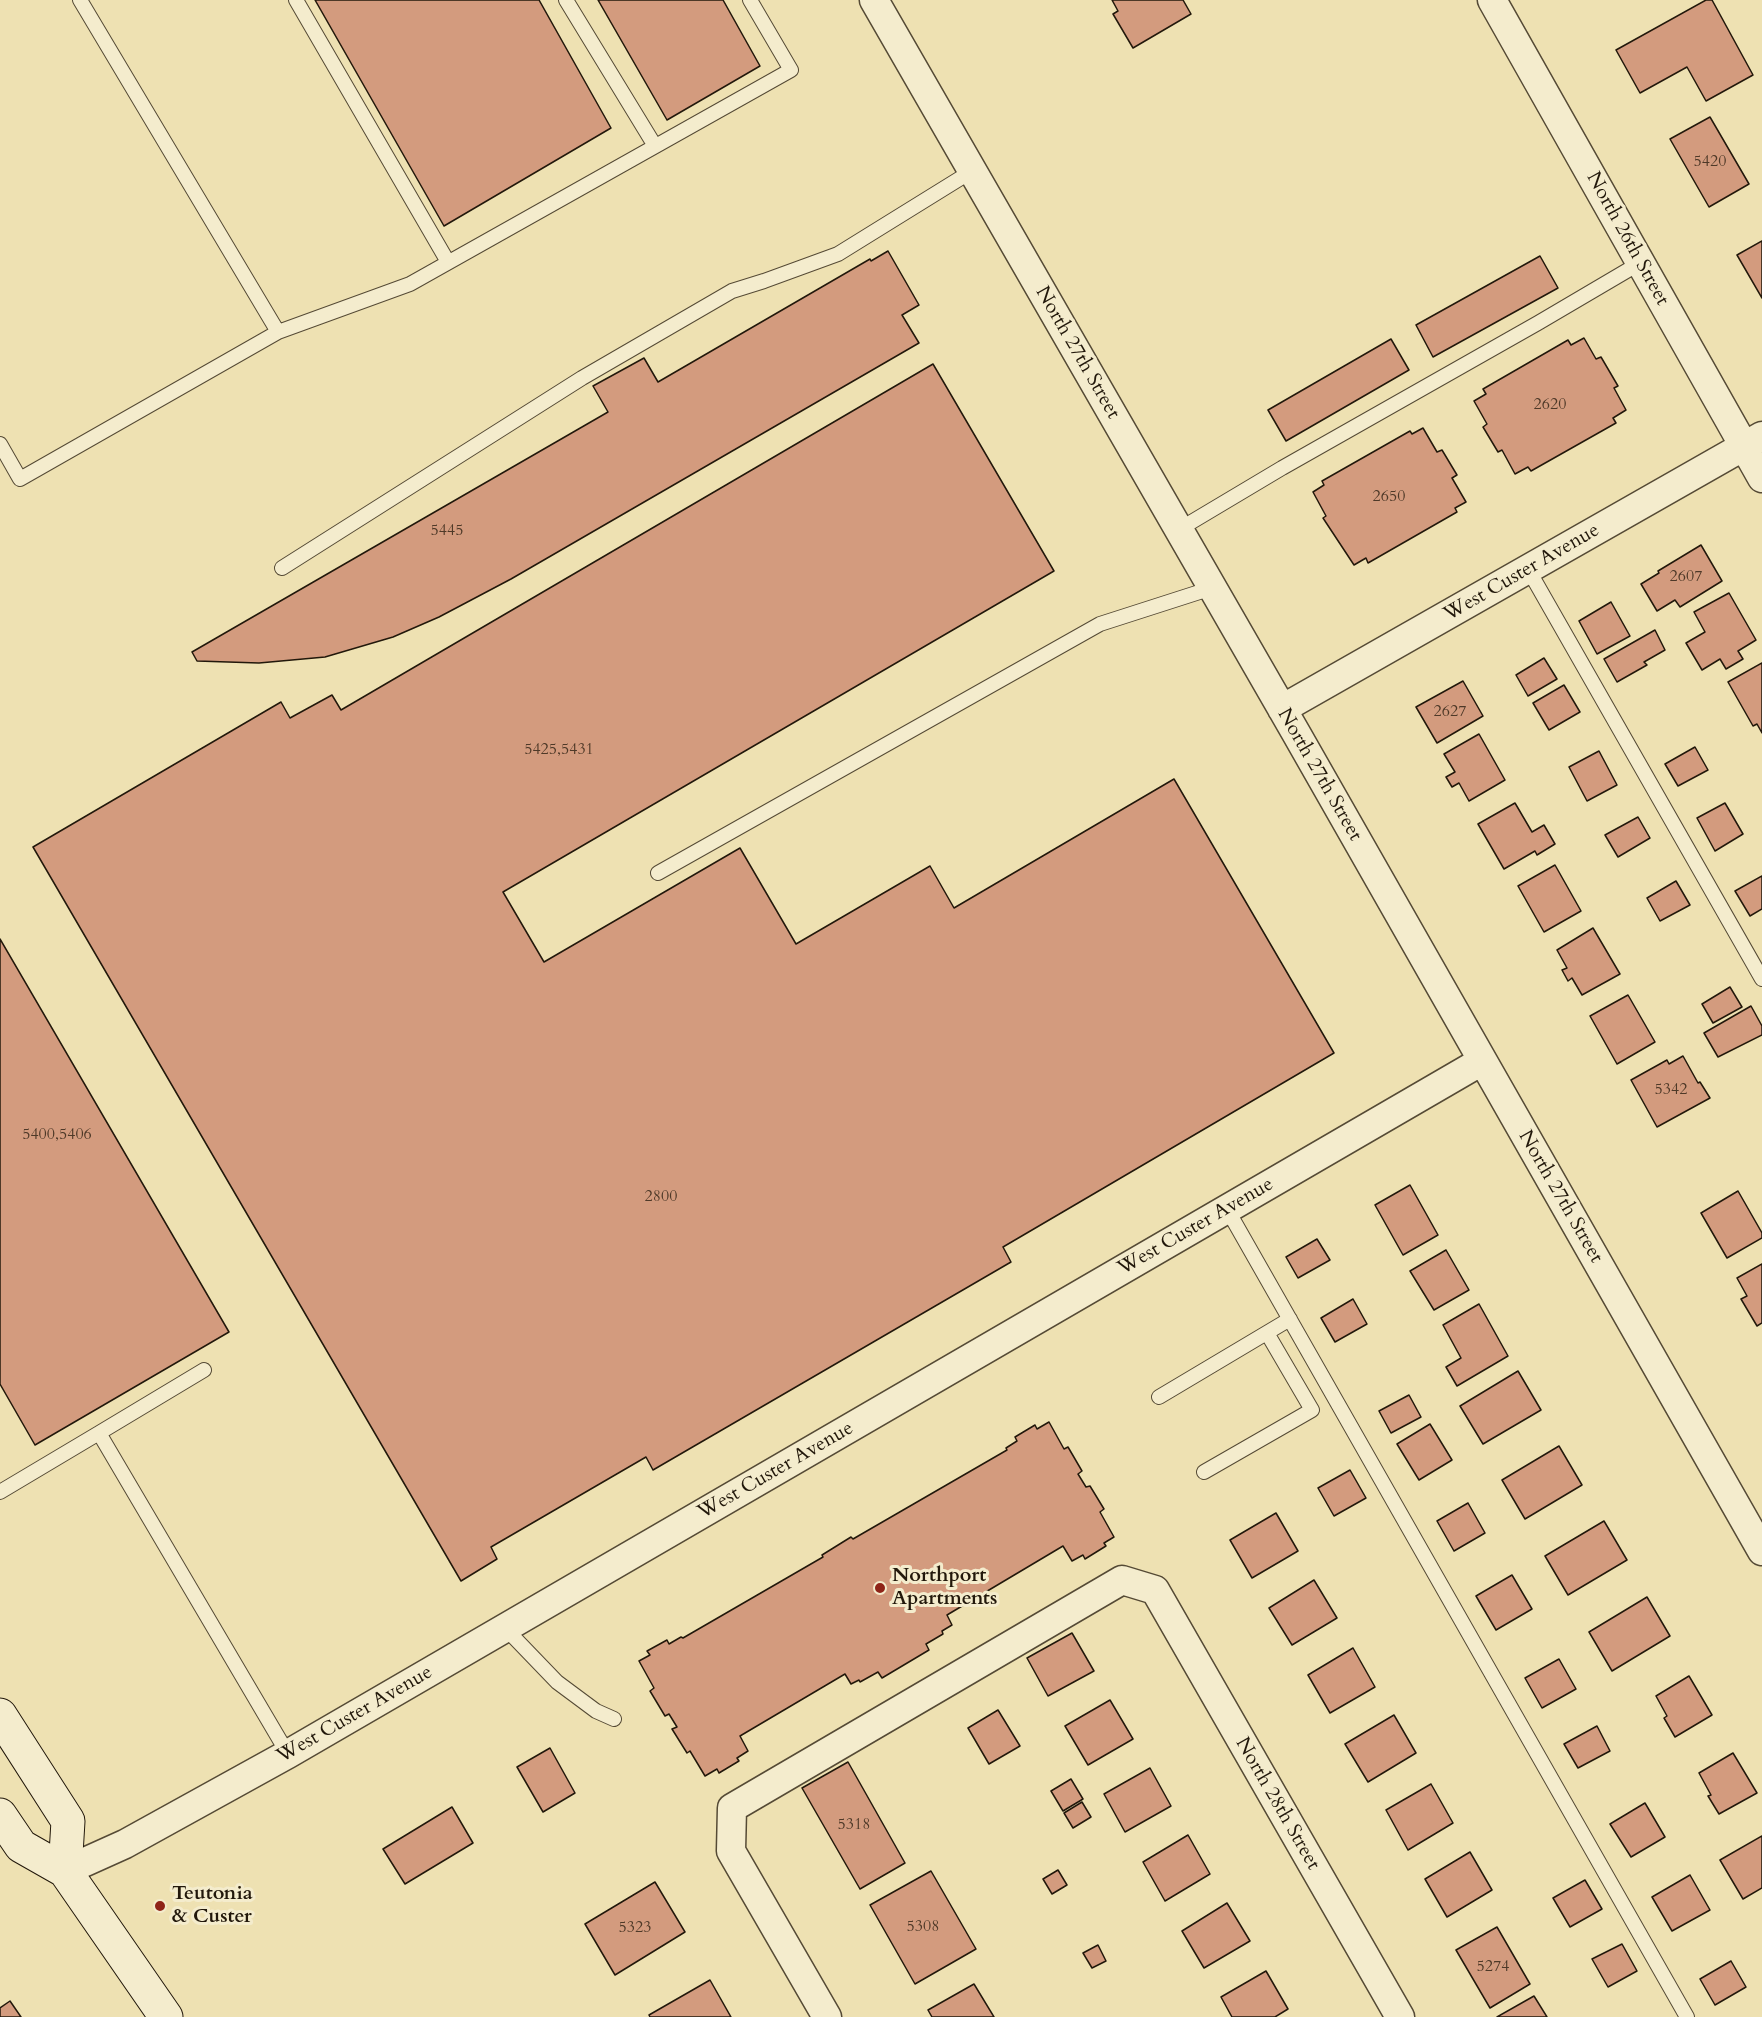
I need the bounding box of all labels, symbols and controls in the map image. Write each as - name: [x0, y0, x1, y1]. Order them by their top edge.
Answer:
- house number: 5420: [1694, 152, 1726, 172]
- street label: North 26th Street: [1580, 168, 1674, 310]
- street label: North 27th Street: [1029, 282, 1125, 424]
- house number: 2620: [1534, 395, 1566, 415]
- house number: 2650: [1373, 487, 1405, 507]
- street label: West Custer Avenue: [1440, 519, 1604, 627]
- house number: 5445: [431, 521, 463, 541]
- house number: 2607: [1670, 567, 1702, 587]
- house number: 2627: [1434, 702, 1466, 722]
- street label: North 27th Street: [1271, 704, 1367, 846]
- house number: 5425,5431: [524, 740, 594, 760]
- house number: 5342: [1655, 1080, 1687, 1100]
- house number: 5400,5406: [22, 1125, 92, 1145]
- street label: North 27th Street: [1512, 1126, 1608, 1268]
- street label: West Custer Avenue: [1114, 1173, 1278, 1281]
- house number: 2800: [645, 1187, 677, 1207]
- street label: West Custer Avenue: [694, 1417, 858, 1525]
- place label: Northport Apartments: [892, 1564, 997, 1611]
- marker: Northport Apartments: [873, 1581, 887, 1595]
- street label: West Custer Avenue: [273, 1661, 437, 1769]
- street label: North 28th Street: [1229, 1733, 1325, 1875]
- house number: 5318: [838, 1815, 870, 1835]
- place label: Teutonia & Custer: [172, 1882, 253, 1929]
- marker: Teutonia & Custer: [153, 1899, 167, 1913]
- house number: 5308: [907, 1917, 939, 1937]
- house number: 5323: [619, 1918, 651, 1938]
- house number: 5274: [1477, 1957, 1509, 1977]

